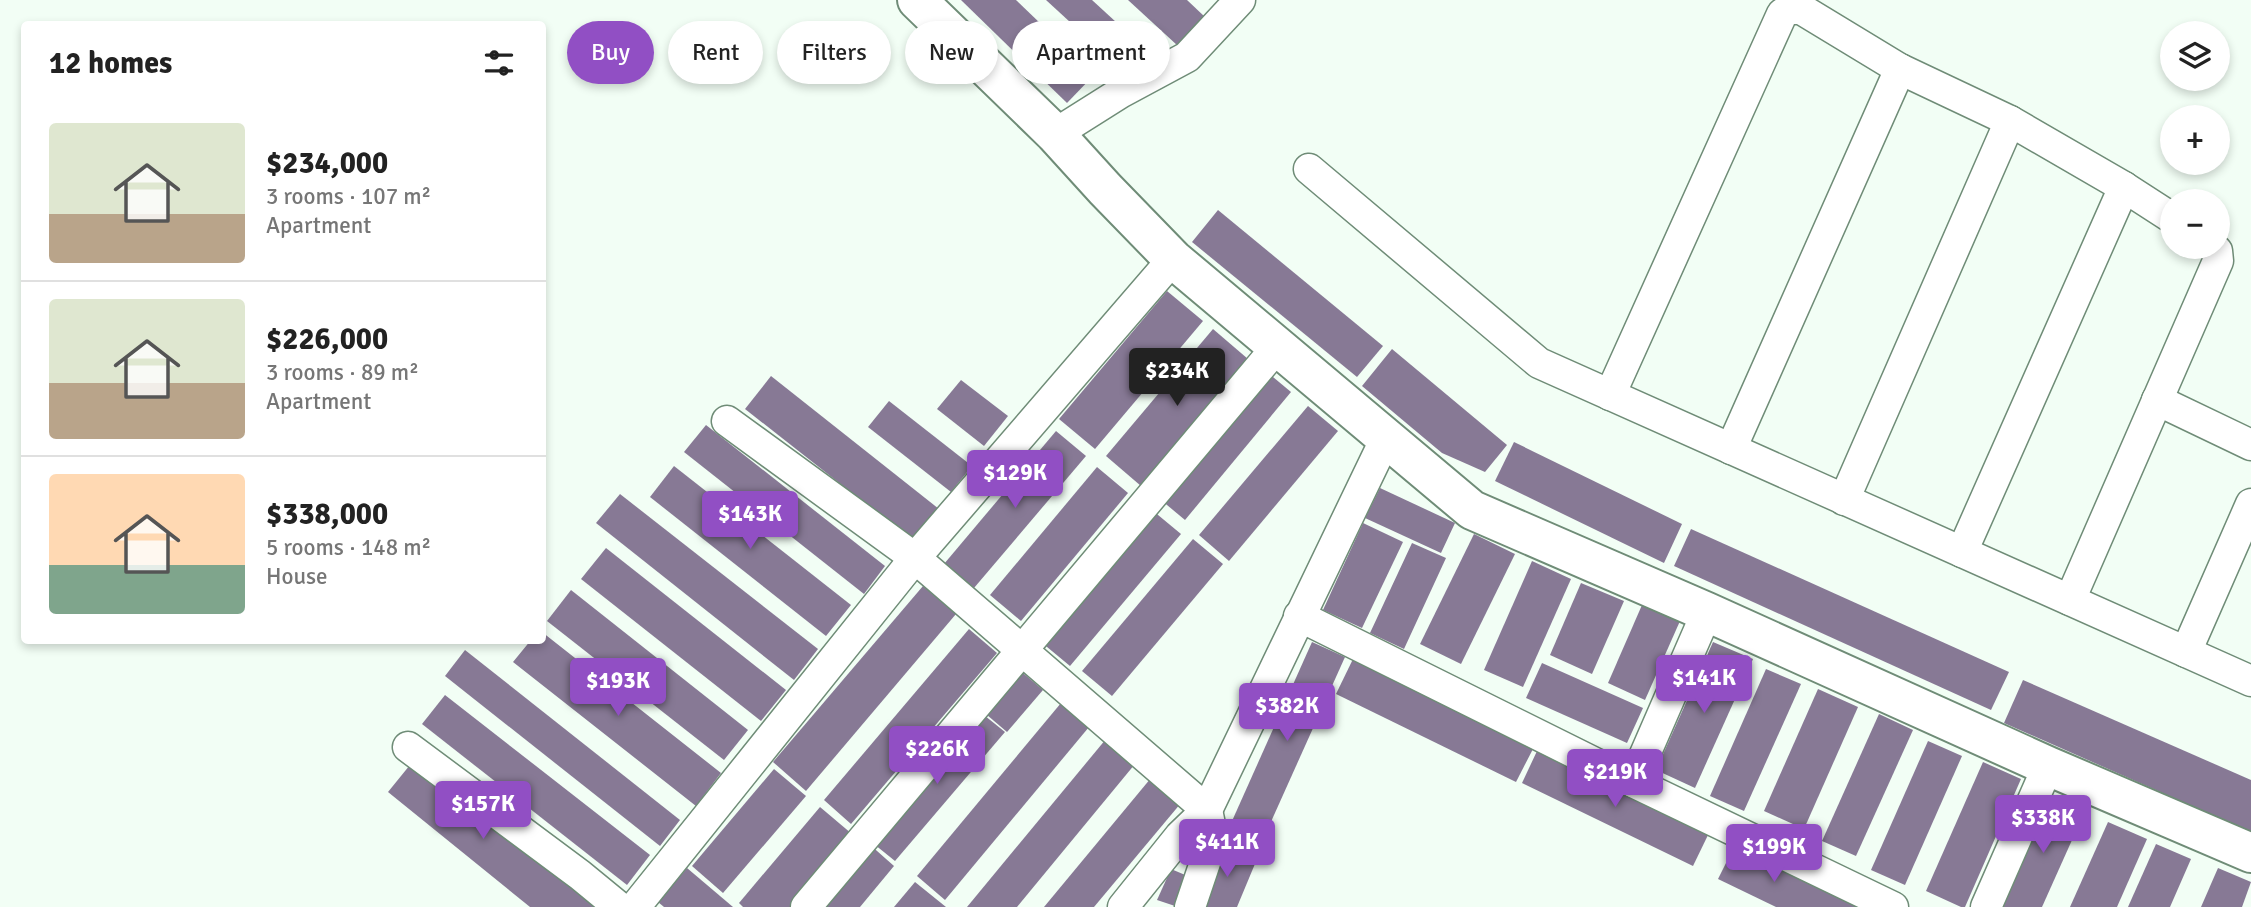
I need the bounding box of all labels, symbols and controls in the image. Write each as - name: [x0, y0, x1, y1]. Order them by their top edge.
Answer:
- chip: Buy: [567, 21, 654, 84]
- chip: Rent: [668, 21, 763, 84]
- chip: Filters: [777, 21, 891, 84]
- chip: New: [905, 21, 998, 84]
- chip: Apartment: [1012, 21, 1170, 84]
- map controls: [2160, 21, 2230, 259]
- button: layers: [2160, 21, 2230, 91]
- icon: filters: [480, 44, 518, 82]
- text: 12 homes: [49, 45, 172, 82]
- button: +: [2160, 105, 2230, 175]
- text: $234,000: [266, 145, 388, 182]
- icon: home: [105, 151, 189, 235]
- text: 3 rooms · 107 m²: [266, 182, 431, 211]
- button: −: [2160, 189, 2230, 259]
- text: Apartment: [266, 211, 371, 240]
- text: $226,000: [266, 321, 388, 358]
- icon: home: [105, 327, 189, 411]
- pin: $234K: [1128, 348, 1226, 408]
- text: $234K: [1145, 356, 1209, 385]
- text: 3 rooms · 89 m²: [266, 358, 419, 387]
- text: Apartment: [266, 387, 371, 416]
- pin: $129K: [966, 450, 1064, 510]
- text: $129K: [983, 458, 1047, 487]
- pin: $143K: [701, 491, 799, 551]
- text: $338,000: [266, 496, 388, 533]
- text: $143K: [718, 499, 782, 528]
- icon: home: [105, 502, 189, 586]
- text: 5 rooms · 148 m²: [266, 533, 431, 562]
- text: House: [266, 562, 328, 591]
- pin: $141K: [1655, 656, 1753, 715]
- pin: $193K: [569, 658, 667, 718]
- text: $141K: [1672, 663, 1736, 692]
- text: $193K: [586, 666, 650, 695]
- pin: $382K: [1238, 684, 1336, 743]
- text: $382K: [1255, 691, 1319, 720]
- pin: $226K: [888, 726, 986, 786]
- text: $226K: [905, 734, 969, 763]
- pin: $219K: [1566, 750, 1664, 809]
- text: $219K: [1583, 757, 1647, 786]
- pin: $157K: [434, 782, 532, 841]
- text: $157K: [451, 789, 515, 818]
- pin: $338K: [1994, 796, 2092, 855]
- text: $338K: [2011, 803, 2075, 832]
- pin: $411K: [1178, 820, 1276, 879]
- pin: $199K: [1725, 824, 1823, 884]
- text: $411K: [1195, 827, 1259, 856]
- text: $199K: [1742, 832, 1806, 861]

